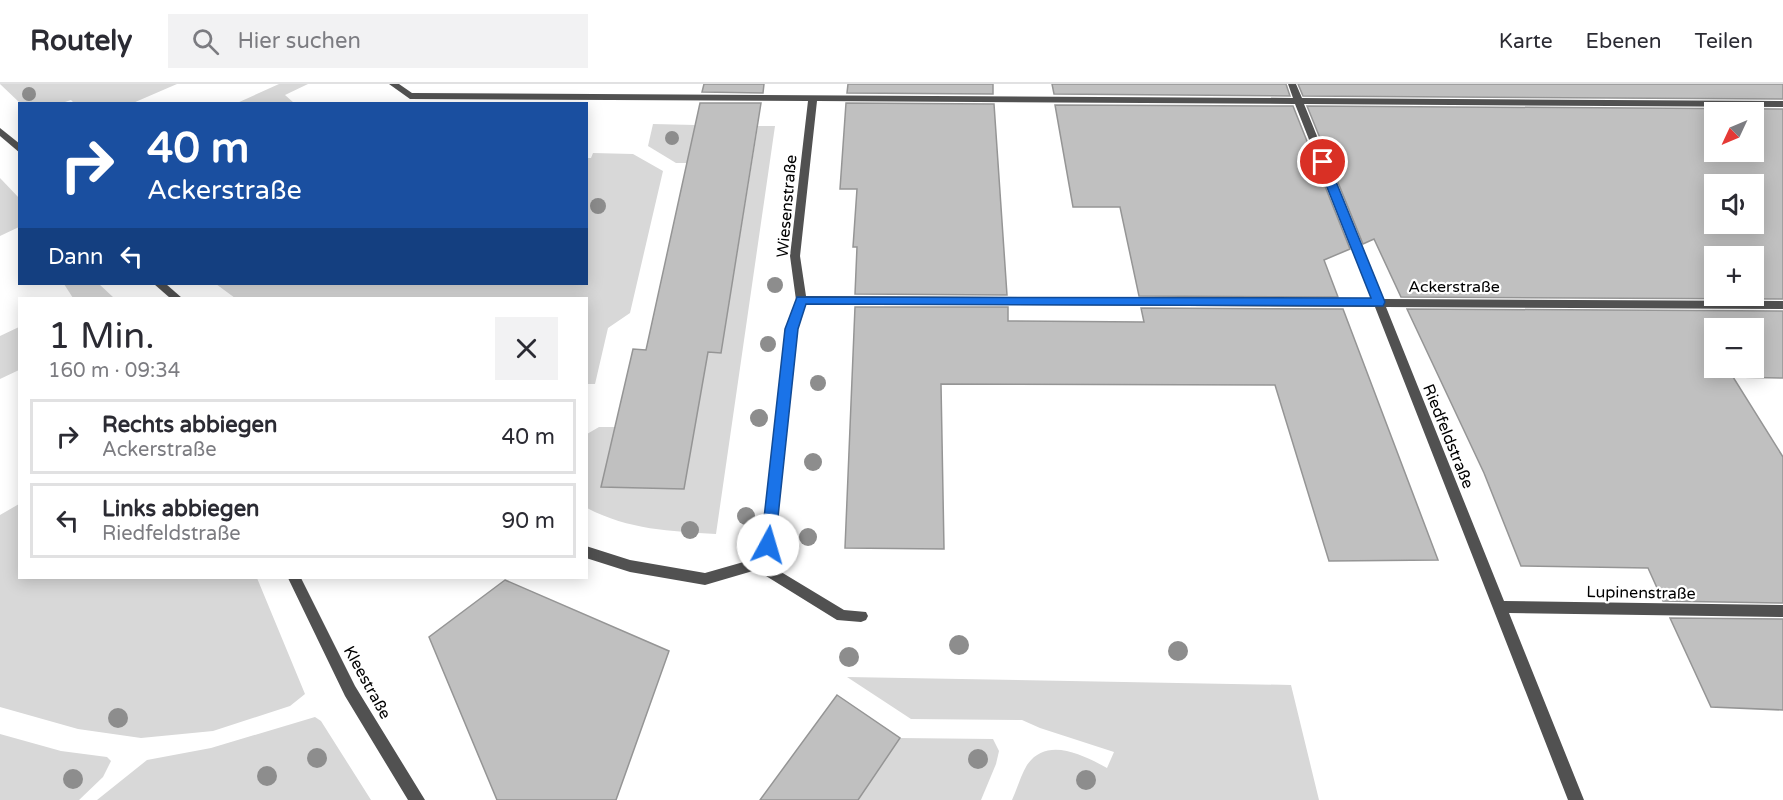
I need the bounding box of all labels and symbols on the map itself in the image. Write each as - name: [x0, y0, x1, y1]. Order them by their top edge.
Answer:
- north arrow: [1704, 102, 1764, 162]
- pin: [1297, 136, 1348, 187]
- street label: Wiesenstraße: [773, 154, 801, 258]
- street label: Ackerstraße: [1408, 277, 1500, 297]
- street label: Riedfeldstraße: [1418, 381, 1478, 492]
- position arrow: [736, 513, 800, 577]
- street label: Lupinenstraße: [1586, 582, 1696, 604]
- street label: Kleestraße: [339, 642, 395, 723]

